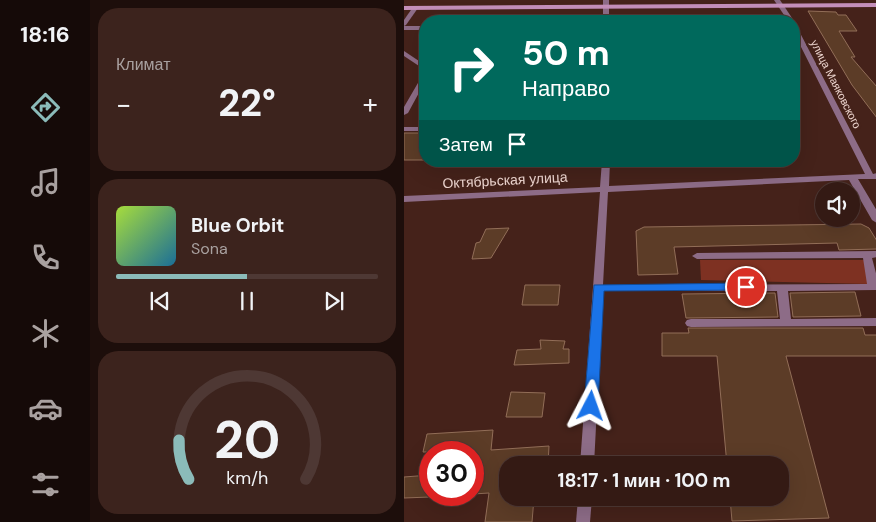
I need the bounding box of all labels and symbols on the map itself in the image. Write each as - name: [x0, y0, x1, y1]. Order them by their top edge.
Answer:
- street label: улица Маяковского: [808, 37, 864, 131]
- street label: Октябрьская улица: [442, 168, 568, 192]
- pin: [725, 266, 767, 308]
- position arrow: [564, 379, 616, 431]
- speed limit sign: 30: [419, 441, 484, 506]

